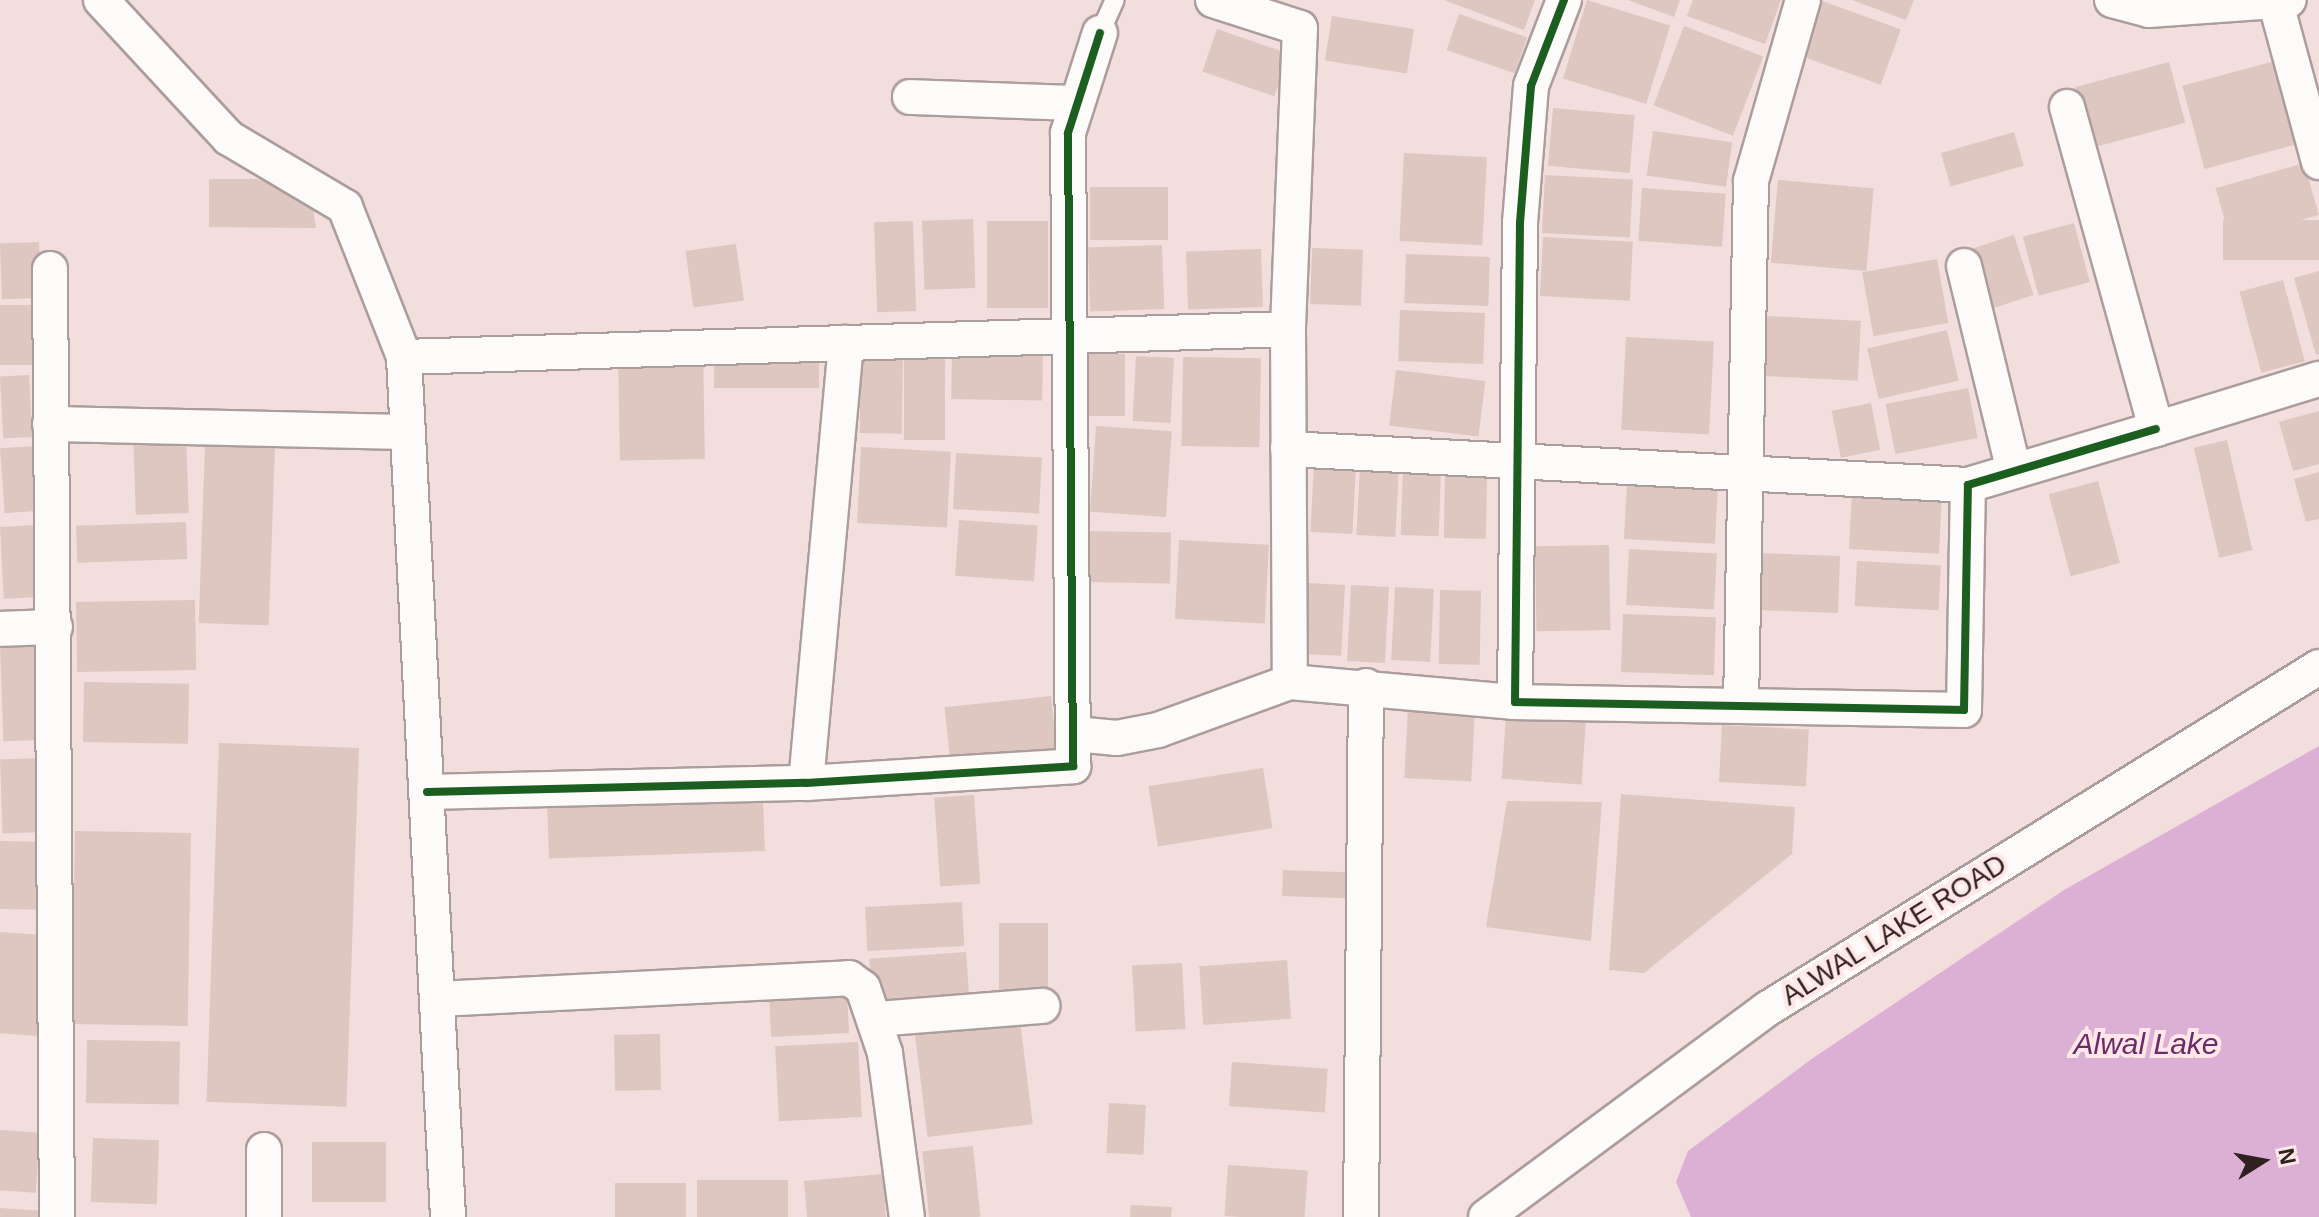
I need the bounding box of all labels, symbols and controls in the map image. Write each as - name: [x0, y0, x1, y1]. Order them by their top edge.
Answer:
- street label: ALWAL LAKE ROAD: [1775, 847, 2013, 1013]
- water label: Alwal Lake: [2073, 1026, 2219, 1062]
- north arrow: [2223, 1121, 2303, 1201]
- text: N: [2273, 1146, 2301, 1167]

